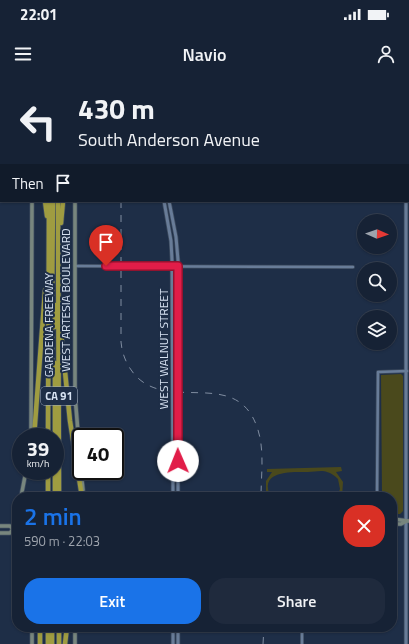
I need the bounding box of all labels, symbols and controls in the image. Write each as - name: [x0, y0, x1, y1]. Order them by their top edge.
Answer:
- text: 22:01: [20, 3, 57, 26]
- text: Navio: [182, 41, 227, 68]
- icon: menu: [12, 43, 34, 65]
- icon: person: [375, 43, 397, 65]
- text: 430 m: [78, 87, 155, 130]
- icon: left: [12, 96, 64, 148]
- text: South Anderson Avenue: [78, 126, 260, 153]
- text: Then: [12, 172, 44, 195]
- icon: arrive: [52, 172, 74, 194]
- north arrow: [357, 214, 397, 254]
- map controls: [357, 214, 397, 350]
- pin: [89, 225, 123, 266]
- street label: WEST ARTESIA BOULEVARD: [56, 228, 75, 372]
- icon: arrive: [95, 231, 117, 253]
- button: search: [357, 262, 397, 302]
- street label: GARDENA FREEWAY: [39, 272, 58, 377]
- street label: WEST WALNUT STREET: [154, 288, 173, 409]
- button: layers: [357, 310, 397, 350]
- road number: CA 91: [41, 387, 77, 405]
- speed limit sign: 40: [72, 428, 124, 480]
- text: 39: [27, 433, 49, 464]
- position arrow: [157, 440, 199, 482]
- text: km/h: [27, 456, 49, 471]
- text: 2 min: [24, 498, 82, 534]
- button: close: [343, 505, 385, 547]
- text: 590 m · 22:03: [24, 531, 100, 551]
- button: Exit: [24, 578, 201, 624]
- button: Share: [209, 578, 385, 624]

